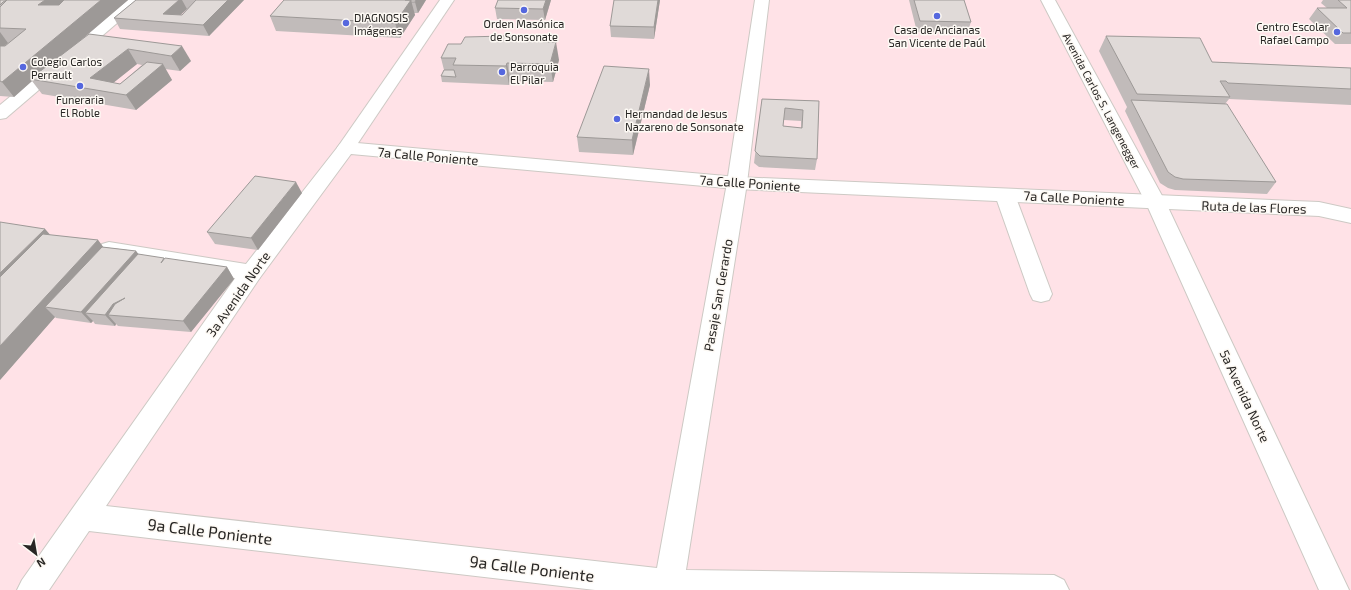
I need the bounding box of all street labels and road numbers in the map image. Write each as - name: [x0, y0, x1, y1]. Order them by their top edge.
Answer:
- street label: Avenida Carlos S. Langenegger: [1060, 31, 1144, 172]
- street label: 7a Calle Poniente: [377, 144, 479, 168]
- street label: 7a Calle Poniente: [699, 171, 801, 195]
- street label: 7a Calle Poniente: [1023, 187, 1125, 209]
- street label: Ruta de las Flores: [1201, 197, 1307, 217]
- street label: Pasaje San Gerardo: [700, 238, 736, 352]
- street label: 3a Avenida Norte: [203, 248, 273, 340]
- street label: 5a Avenida Norte: [1217, 347, 1273, 445]
- street label: 9a Calle Poniente: [147, 514, 273, 548]
- street label: 9a Calle Poniente: [469, 551, 595, 585]

